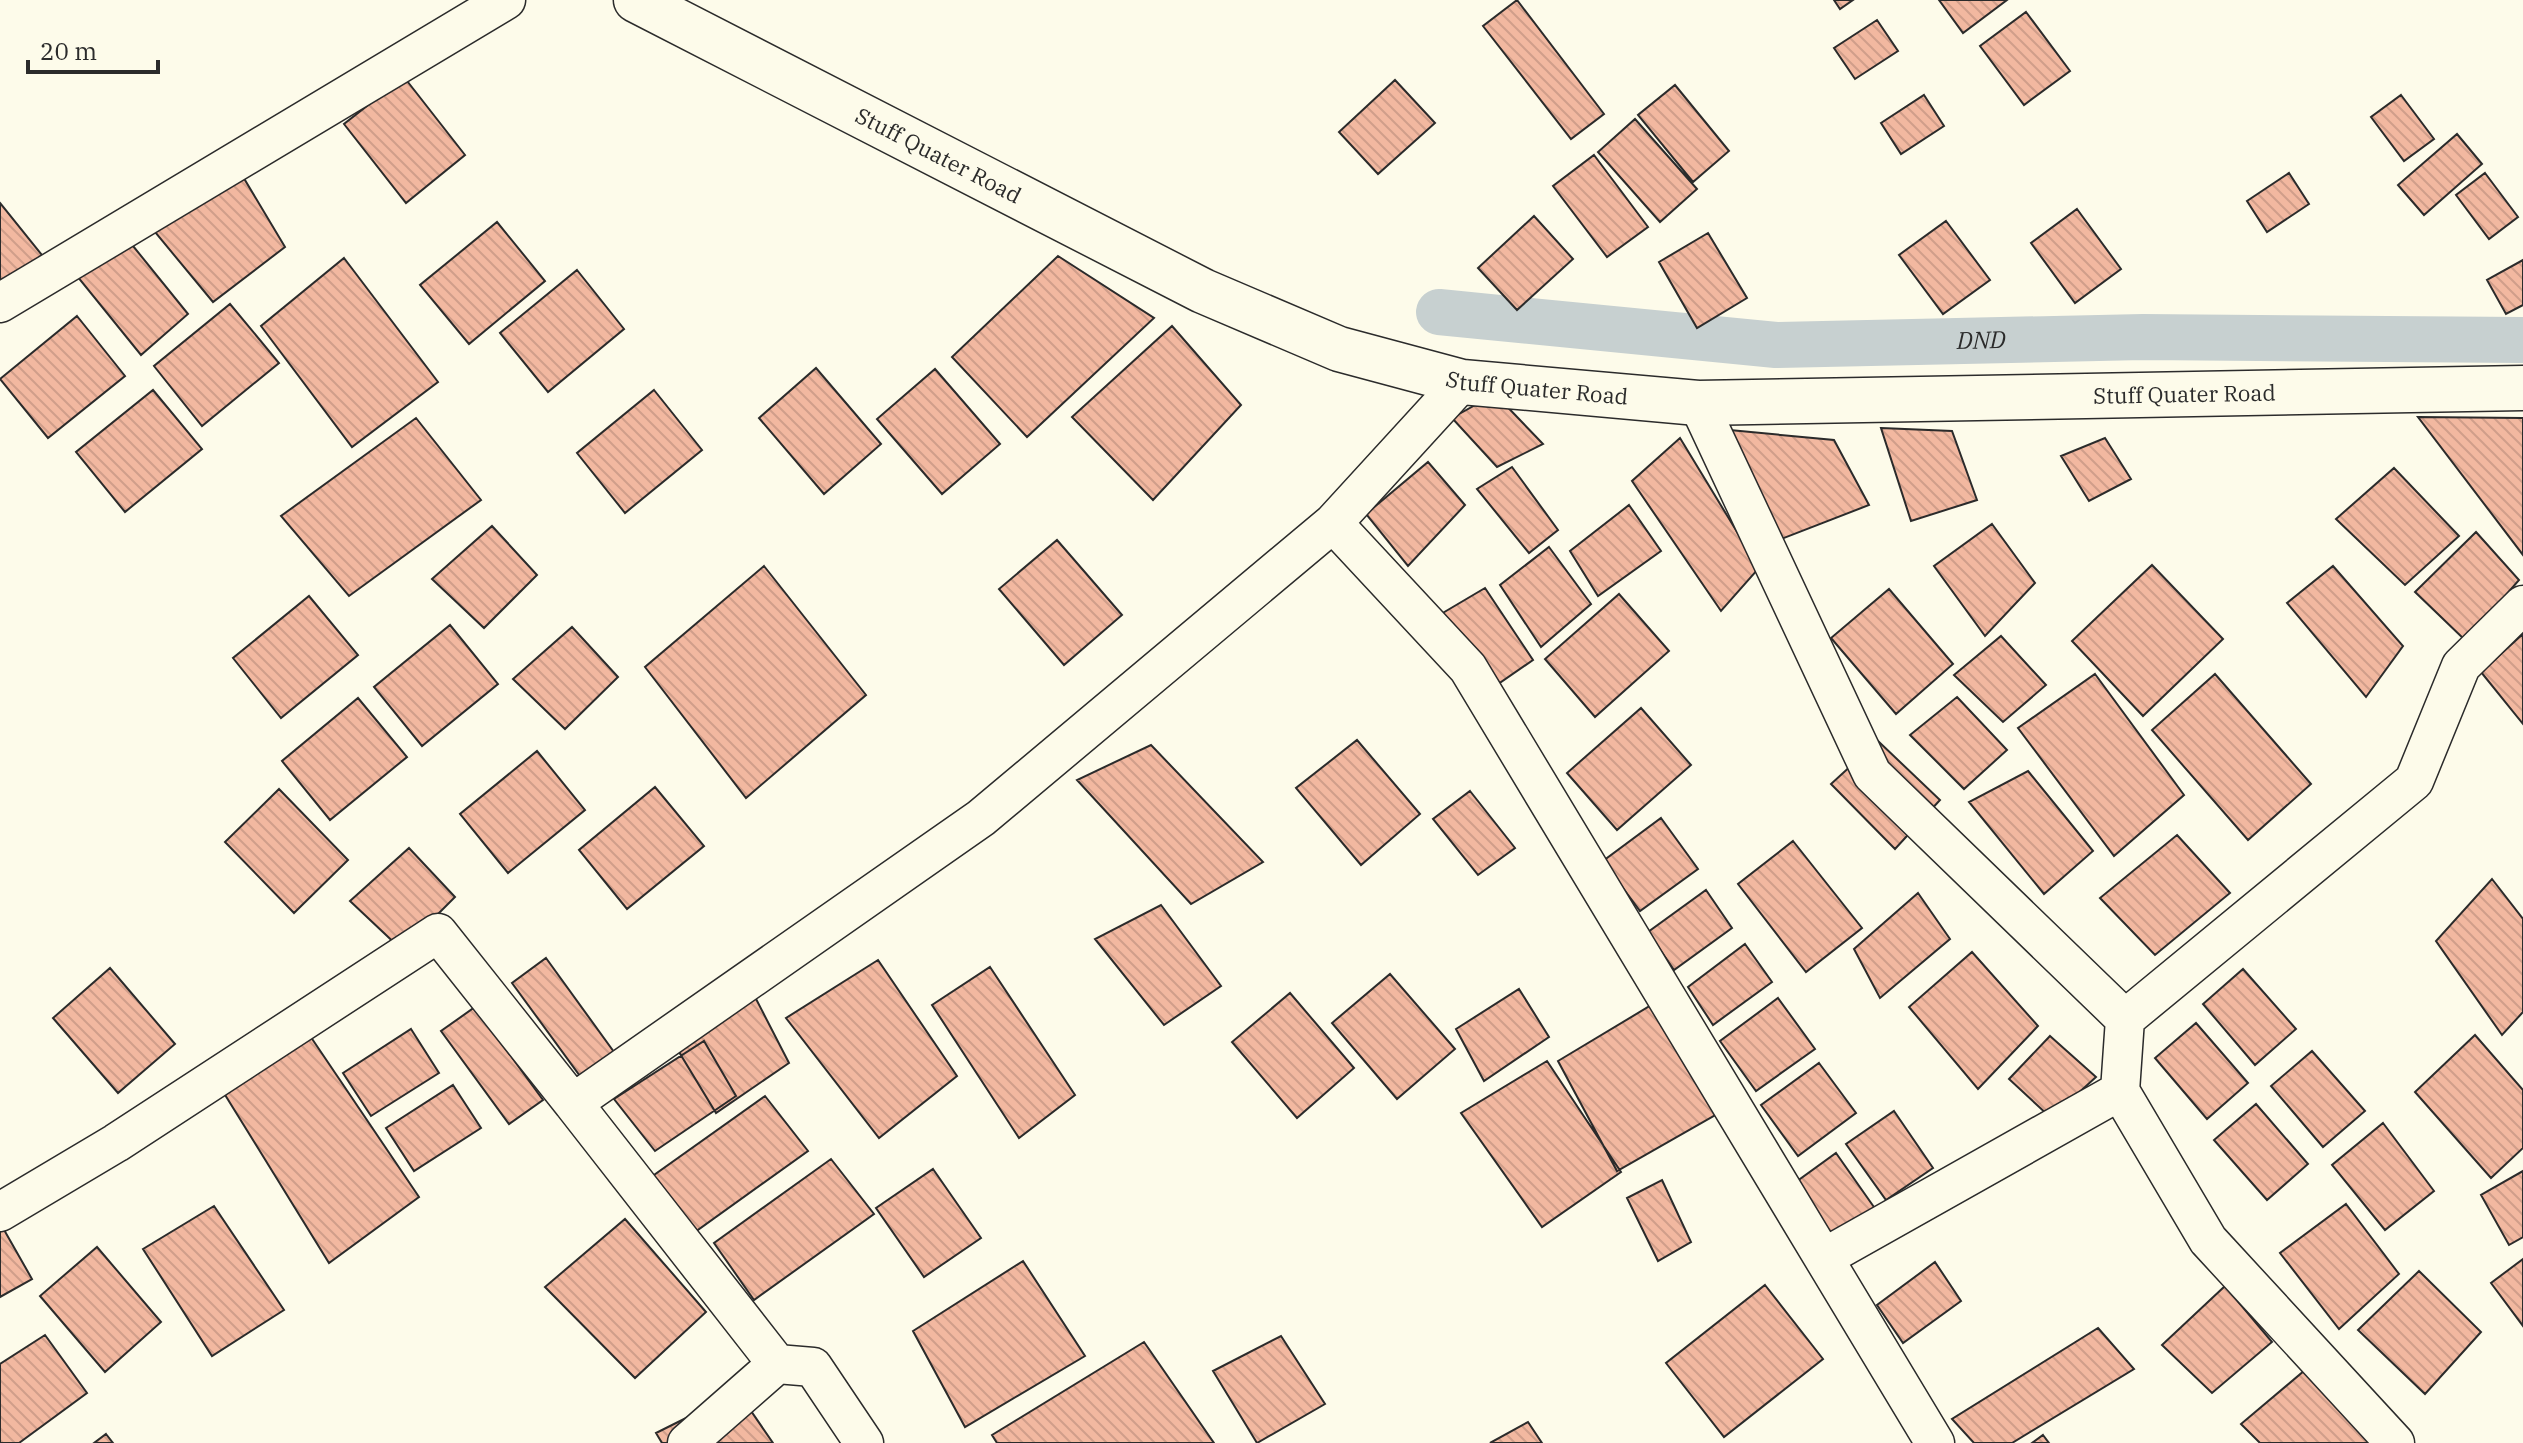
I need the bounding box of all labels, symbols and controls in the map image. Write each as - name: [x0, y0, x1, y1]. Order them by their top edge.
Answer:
- scale bar: [28, 24, 158, 74]
- text: 20 m: [40, 35, 97, 67]
- street label: Stuff Quater Road: [851, 100, 1027, 209]
- water label: DND: [1955, 323, 2006, 356]
- street label: Stuff Quater Road: [1443, 363, 1629, 411]
- street label: Stuff Quater Road: [2093, 377, 2276, 410]

